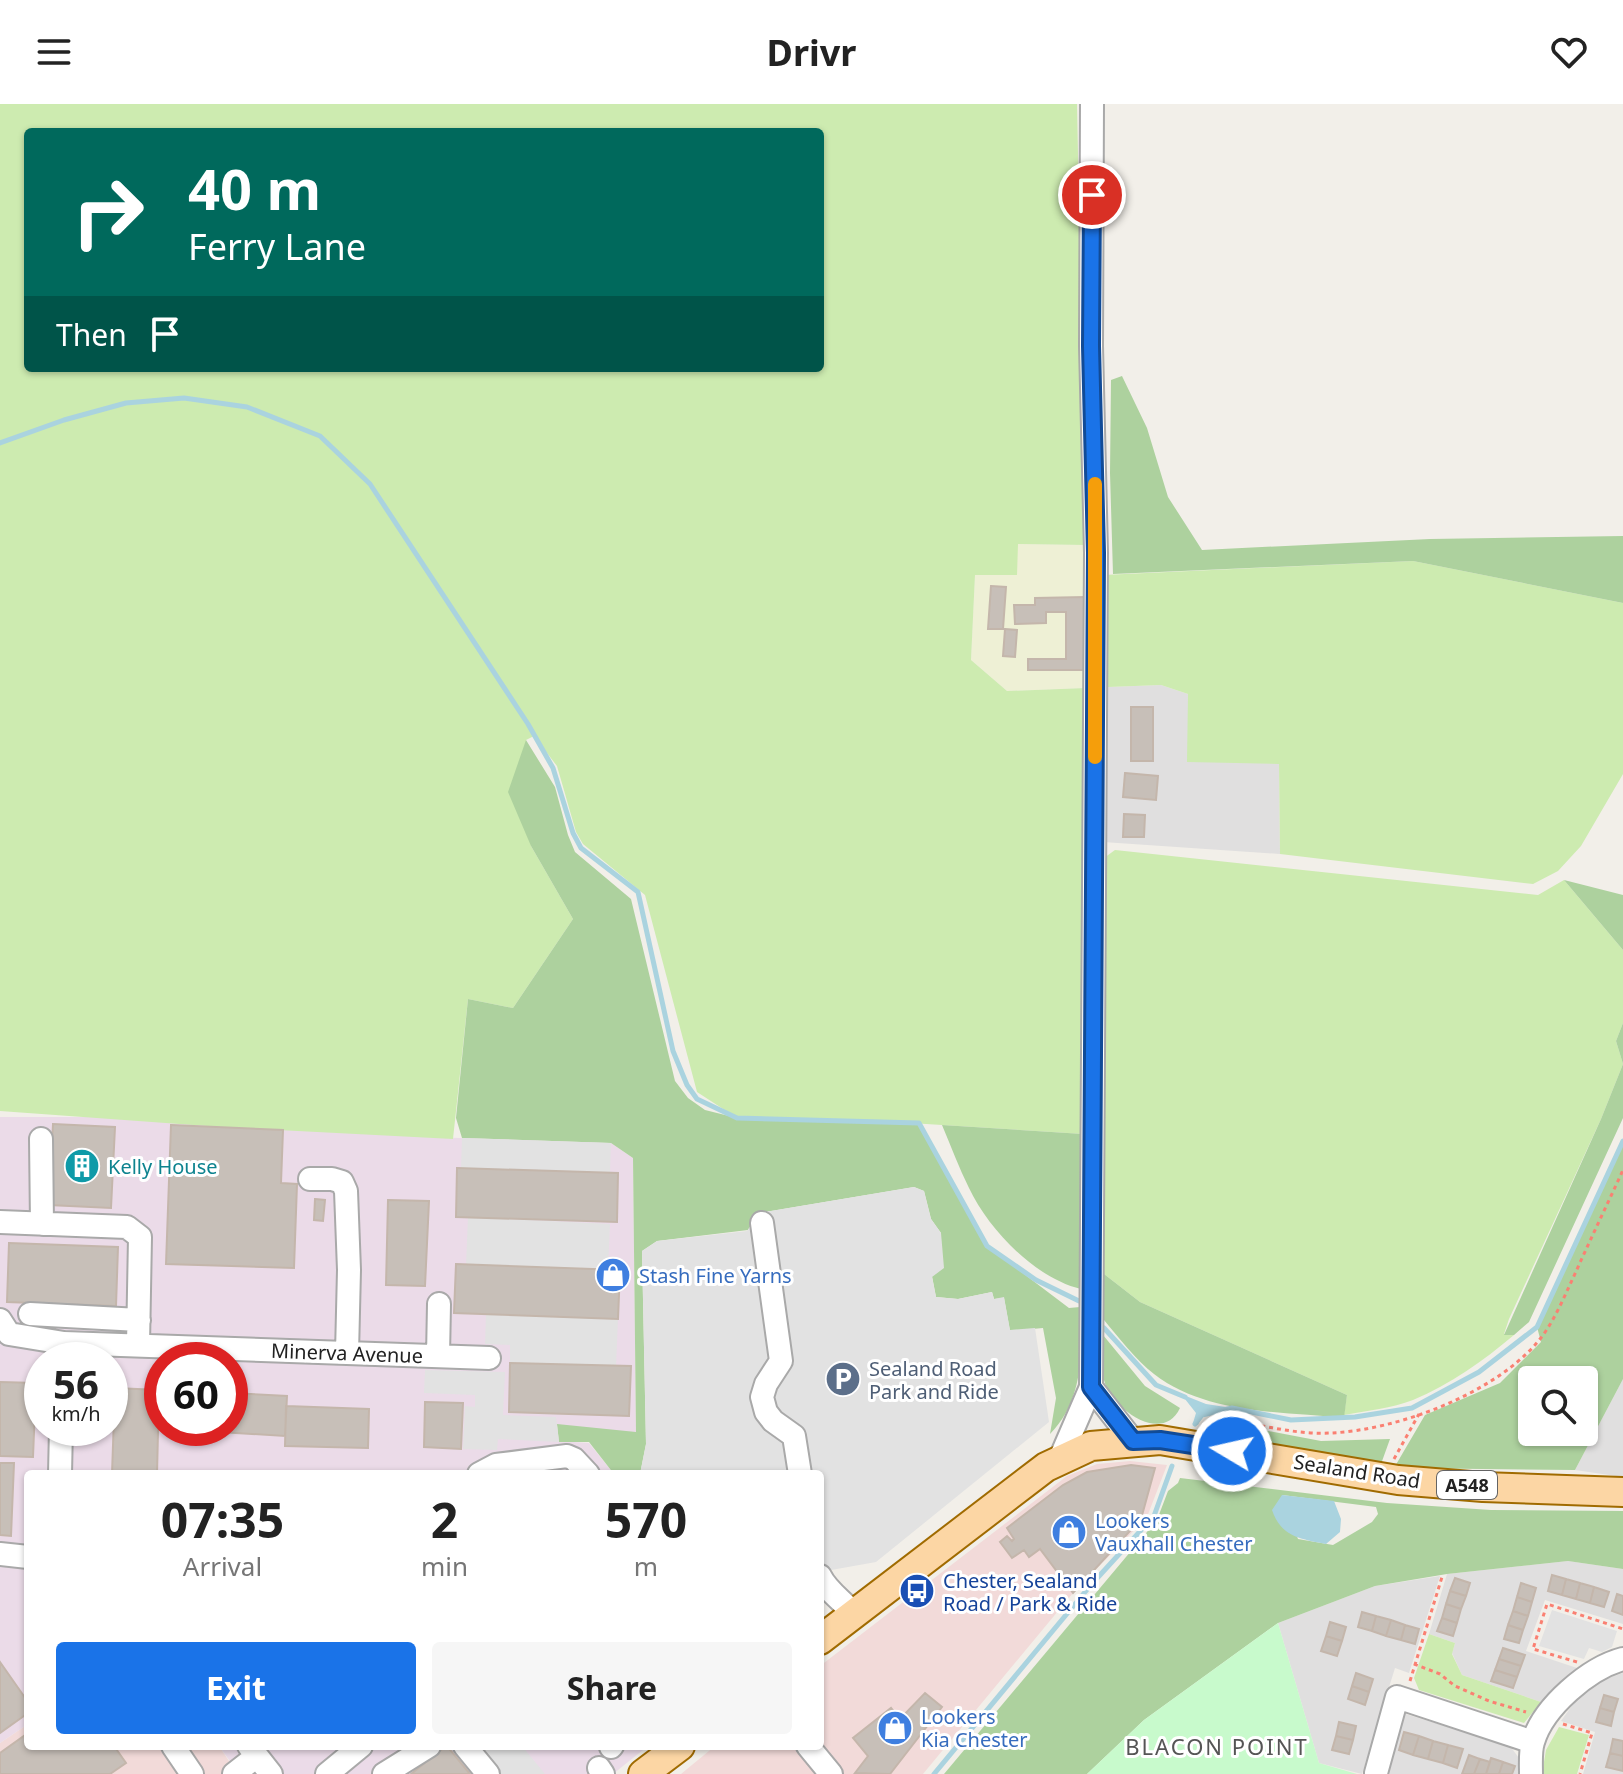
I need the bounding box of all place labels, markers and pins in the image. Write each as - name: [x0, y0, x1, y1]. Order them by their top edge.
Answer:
- pin: [1058, 161, 1126, 229]
- building icon: Kelly House: [63, 1147, 101, 1185]
- place label: Kelly House: [108, 1153, 218, 1180]
- shop icon: Stash Fine Yarns: [594, 1256, 632, 1294]
- place label: Stash Fine Yarns: [639, 1262, 792, 1289]
- place label: Sealand Road Park and Ride: [869, 1355, 999, 1405]
- parking icon: Sealand Road Park and Ride: [824, 1360, 862, 1398]
- place label: Lookers Vauxhall Chester: [1095, 1507, 1252, 1557]
- shop icon: Lookers Vauxhall Chester: [1050, 1513, 1088, 1551]
- place label: Chester, Sealand Road / Park & Ride: [943, 1567, 1117, 1617]
- bus stop icon: Chester, Sealand Road / Park & Ride: [898, 1572, 936, 1610]
- place label: Lookers Kia Chester: [921, 1703, 1028, 1753]
- shop icon: Lookers Kia Chester: [876, 1709, 914, 1747]

